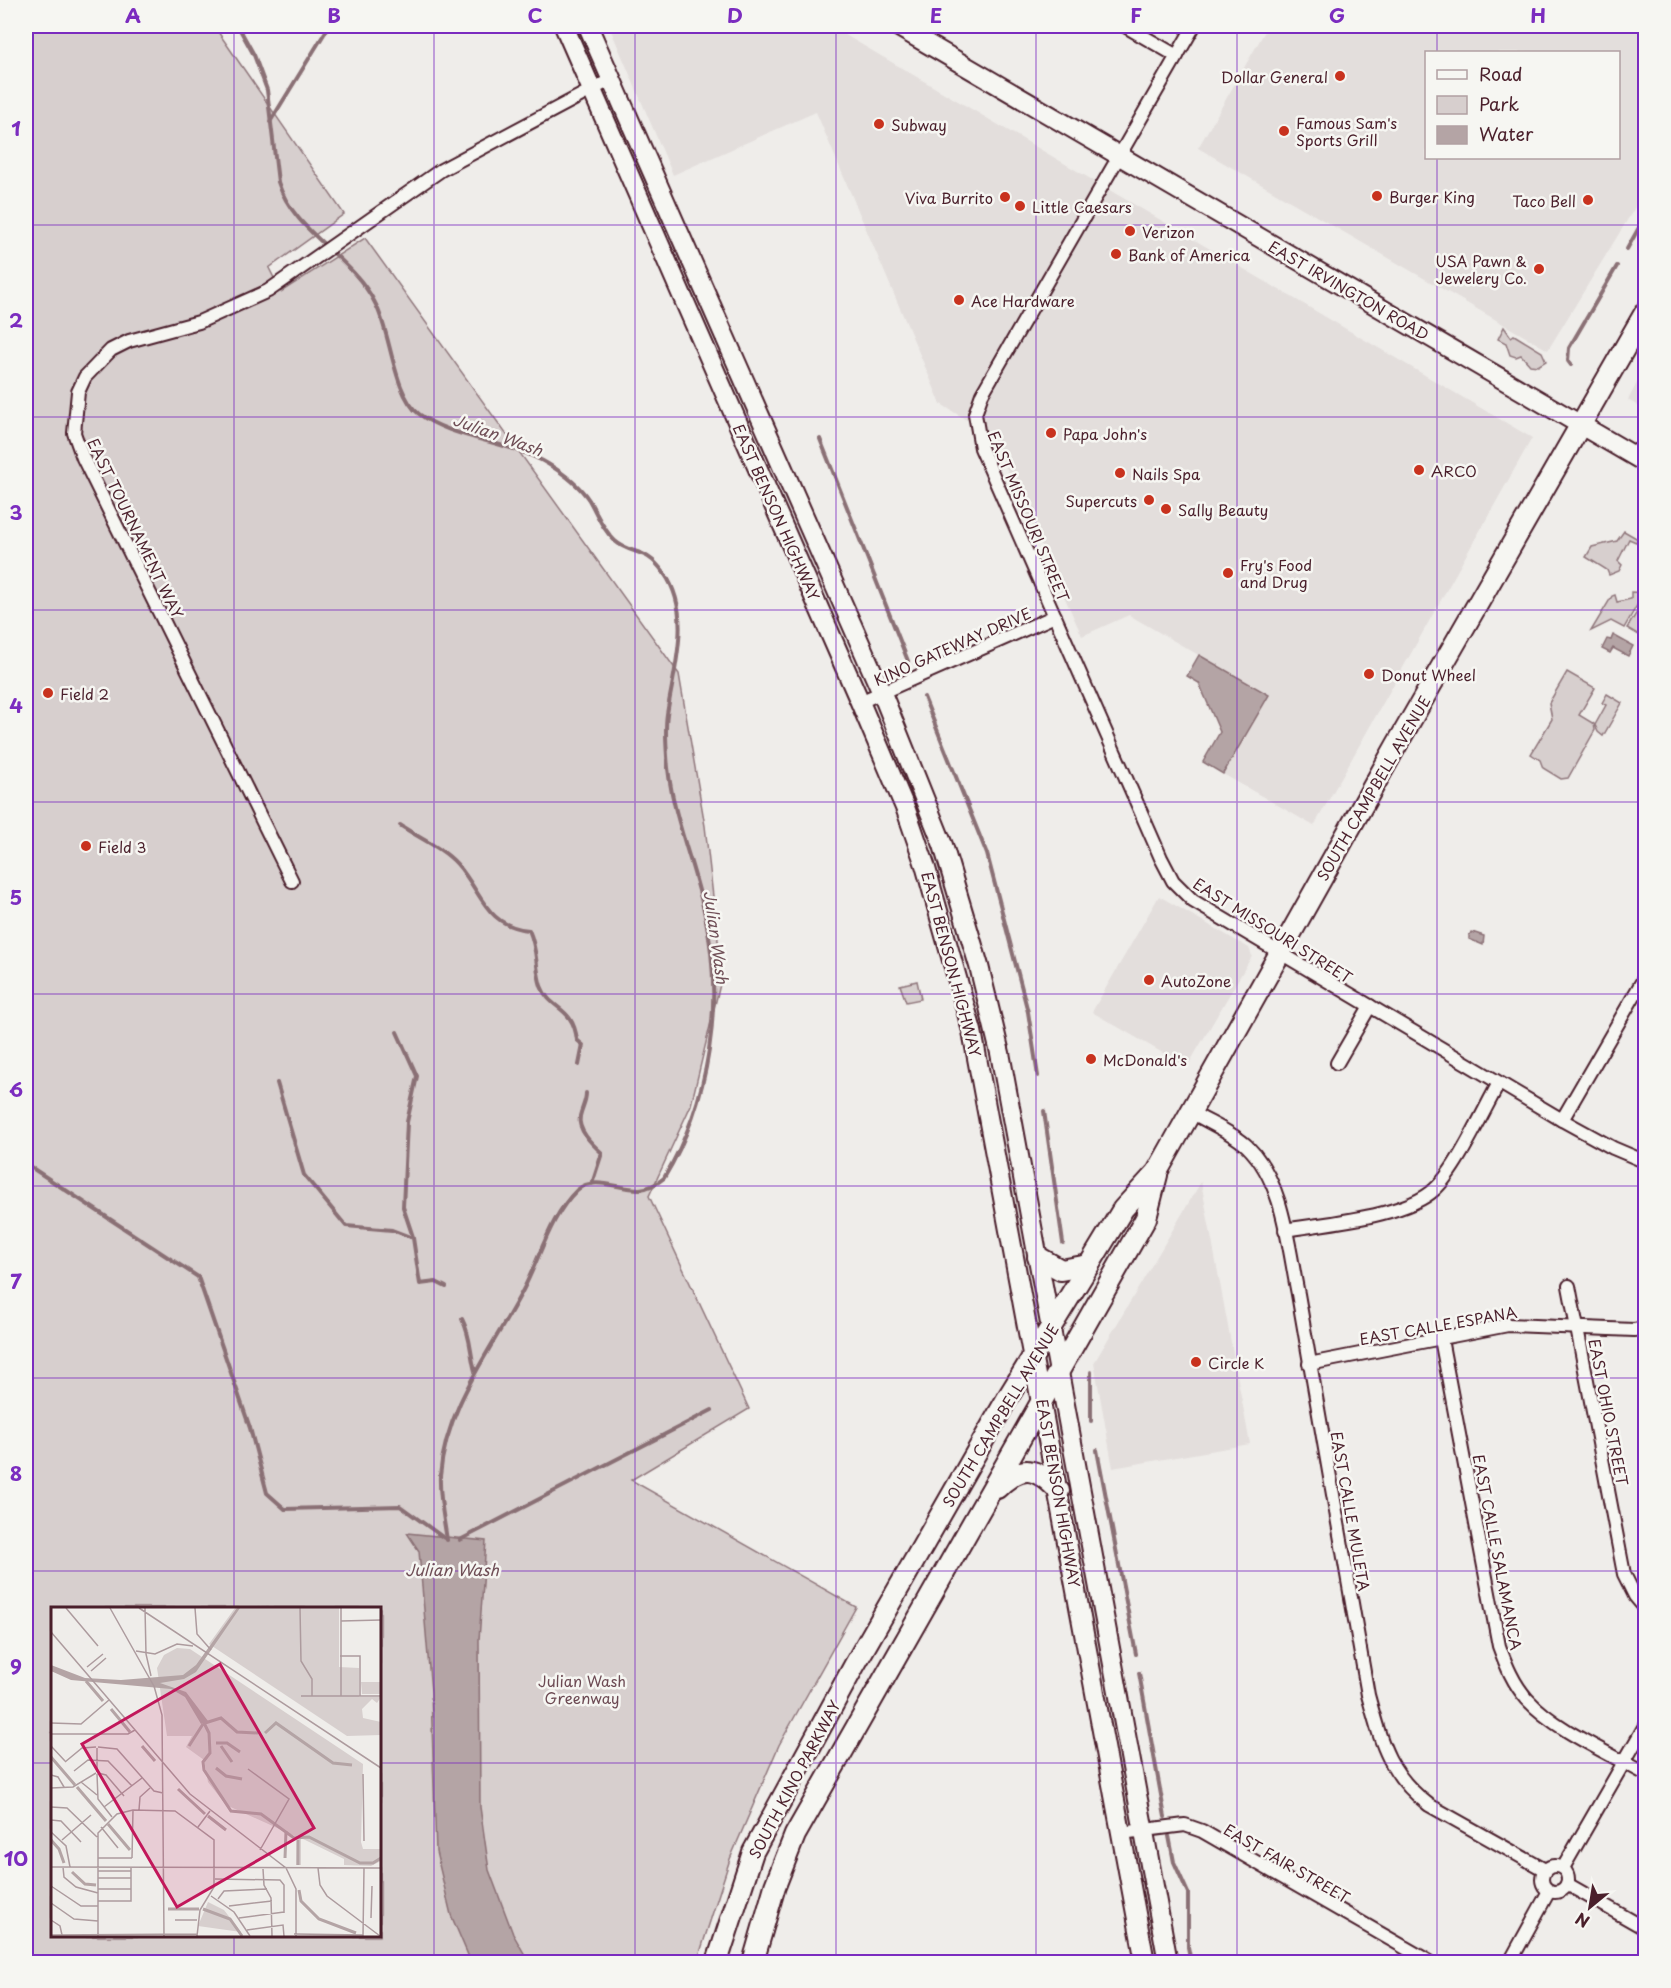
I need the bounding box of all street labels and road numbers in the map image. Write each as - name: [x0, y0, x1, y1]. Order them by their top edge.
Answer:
- street label: EAST IRVINGTON ROAD: [1264, 235, 1434, 345]
- street label: EAST BENSON HIGHWAY: [728, 420, 827, 605]
- street label: EAST MISSOURI STREET: [983, 427, 1076, 606]
- street label: EAST TOURNAMENT WAY: [82, 434, 190, 622]
- street label: KINO GATEWAY DRIVE: [870, 601, 1034, 691]
- street label: SOUTH CAMPBELL AVENUE: [1310, 691, 1436, 885]
- street label: EAST BENSON HIGHWAY: [916, 869, 988, 1060]
- street label: EAST MISSOURI STREET: [1189, 872, 1358, 989]
- street label: EAST CALLE ESPANA: [1357, 1300, 1519, 1350]
- street label: SOUTH CAMPBELL AVENUE: [936, 1319, 1064, 1511]
- street label: EAST OHIO STREET: [1583, 1336, 1635, 1488]
- street label: EAST BENSON HIGHWAY: [1031, 1397, 1087, 1590]
- street label: EAST CALLE MULETA: [1326, 1429, 1376, 1593]
- street label: EAST CALLE SALAMANCA: [1468, 1452, 1528, 1652]
- street label: SOUTH KINO PARKWAY: [742, 1695, 846, 1862]
- street label: EAST FAIR STREET: [1220, 1817, 1355, 1909]

